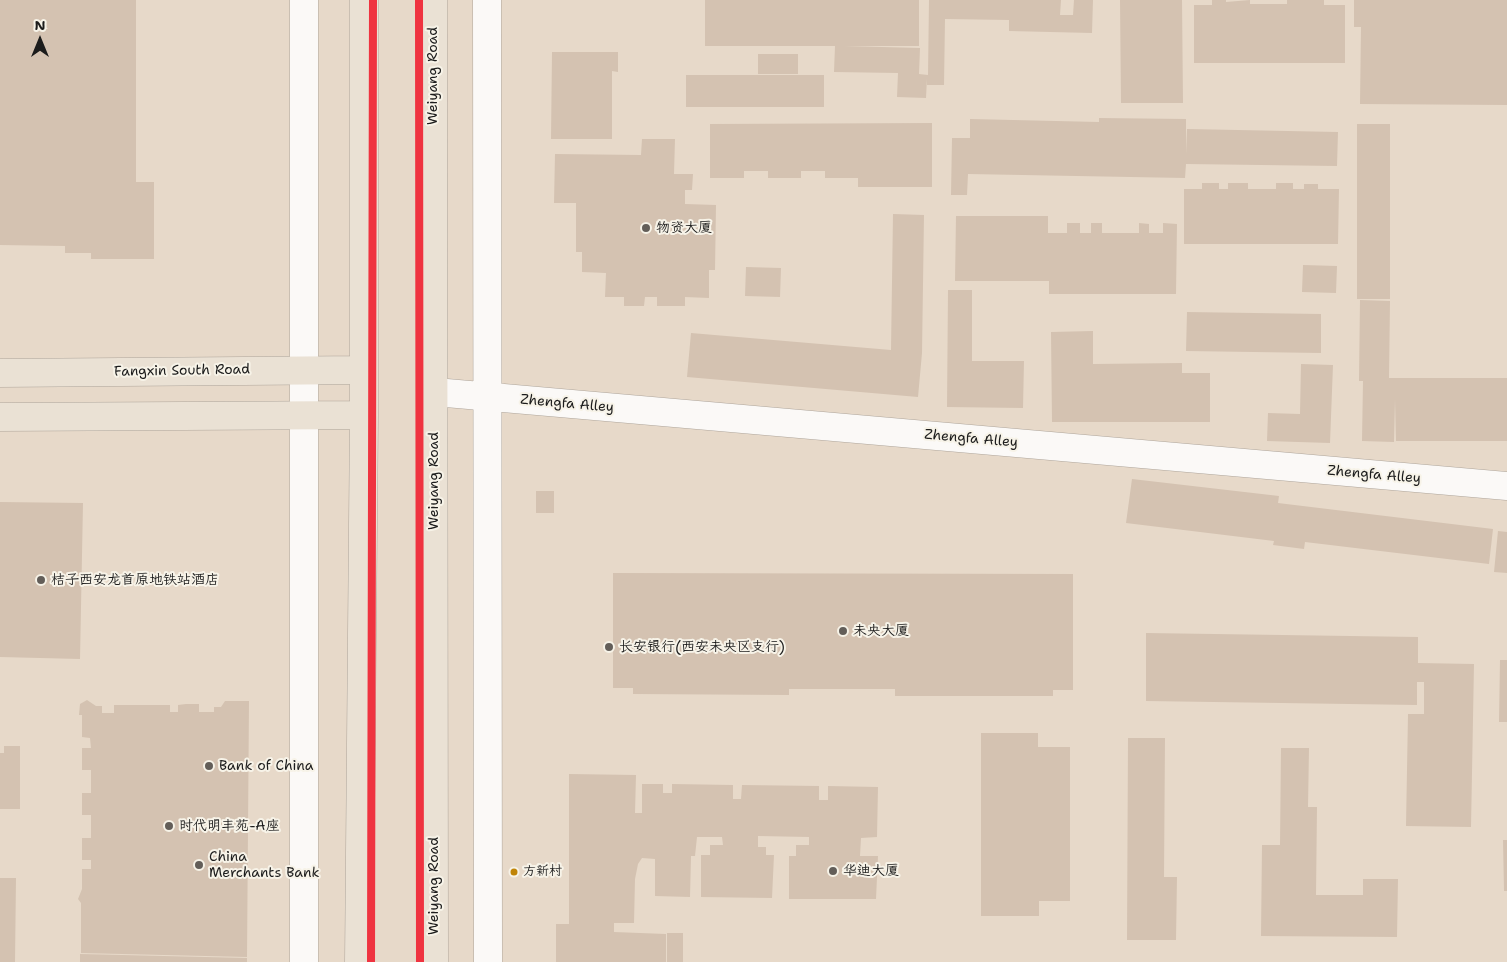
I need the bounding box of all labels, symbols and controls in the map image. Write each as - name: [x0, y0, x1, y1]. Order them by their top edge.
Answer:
- north arrow: [15, 15, 65, 65]
- text: N: [34, 16, 46, 34]
- street label: Weiyang Road: [425, 27, 441, 125]
- place label: 物资大厦: [656, 220, 712, 236]
- marker: 物资大厦: [640, 222, 652, 234]
- street label: Fangxin South Road: [114, 361, 250, 381]
- street label: Zhengfa Alley: [520, 392, 614, 416]
- street label: Zhengfa Alley: [924, 427, 1018, 451]
- street label: Weiyang Road: [426, 432, 442, 530]
- street label: Zhengfa Alley: [1327, 463, 1421, 487]
- place label: 桔子西安龙首原地铁站酒店: [51, 572, 219, 588]
- marker: 桔子西安龙首原地铁站酒店: [35, 574, 47, 586]
- place label: 未央大厦: [853, 623, 909, 639]
- marker: 未央大厦: [837, 625, 849, 637]
- place label: 长安银行(西安未央区支行): [619, 639, 785, 655]
- marker: 长安银行(西安未央区支行): [603, 641, 615, 653]
- place label: Bank of China: [219, 758, 313, 774]
- marker: Bank of China: [203, 760, 215, 772]
- place label: 时代明丰苑-A座: [179, 818, 279, 834]
- marker: 时代明丰苑-A座: [163, 820, 175, 832]
- street label: Weiyang Road: [426, 837, 442, 935]
- place label: China Merchants Bank: [209, 849, 320, 882]
- marker: China Merchants Bank: [193, 859, 205, 871]
- place label: 华迪大厦: [843, 863, 899, 879]
- place label: 方新村: [523, 864, 562, 880]
- marker: 华迪大厦: [827, 865, 839, 877]
- marker: 方新村: [509, 867, 519, 877]

